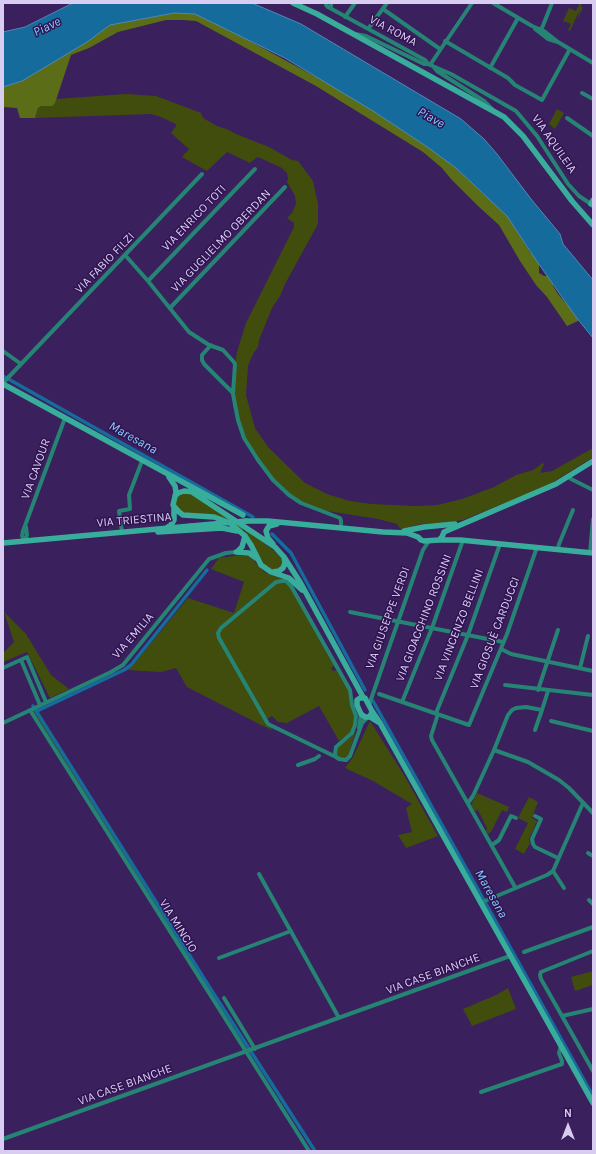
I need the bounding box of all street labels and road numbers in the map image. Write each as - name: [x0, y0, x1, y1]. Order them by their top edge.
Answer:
- street label: VIA ROMA: [367, 12, 419, 50]
- street label: VIA AQUILEIA: [528, 112, 580, 176]
- street label: VIA ENRICO TOTI: [159, 182, 229, 254]
- street label: VIA GUGLIELMO OBERDAN: [168, 187, 274, 295]
- street label: VIA FABIO FILZI: [72, 229, 138, 297]
- street label: VIA CAVOUR: [18, 437, 54, 501]
- street label: VIA TRIESTINA: [96, 510, 172, 530]
- street label: VIA GIOACCHINO ROSSINI: [393, 552, 455, 684]
- street label: VIA GIUSEPPE VERDI: [363, 565, 413, 671]
- street label: VIA VINCENZO BELLINI: [431, 567, 487, 683]
- street label: VIA GIOSUÈ CARDUCCI: [467, 575, 523, 691]
- street label: VIA EMILIA: [109, 610, 157, 662]
- street label: VIA MINCIO: [156, 897, 200, 955]
- street label: VIA CASE BIANCHE: [384, 950, 482, 998]
- street label: VIA CASE BIANCHE: [76, 1061, 174, 1109]

